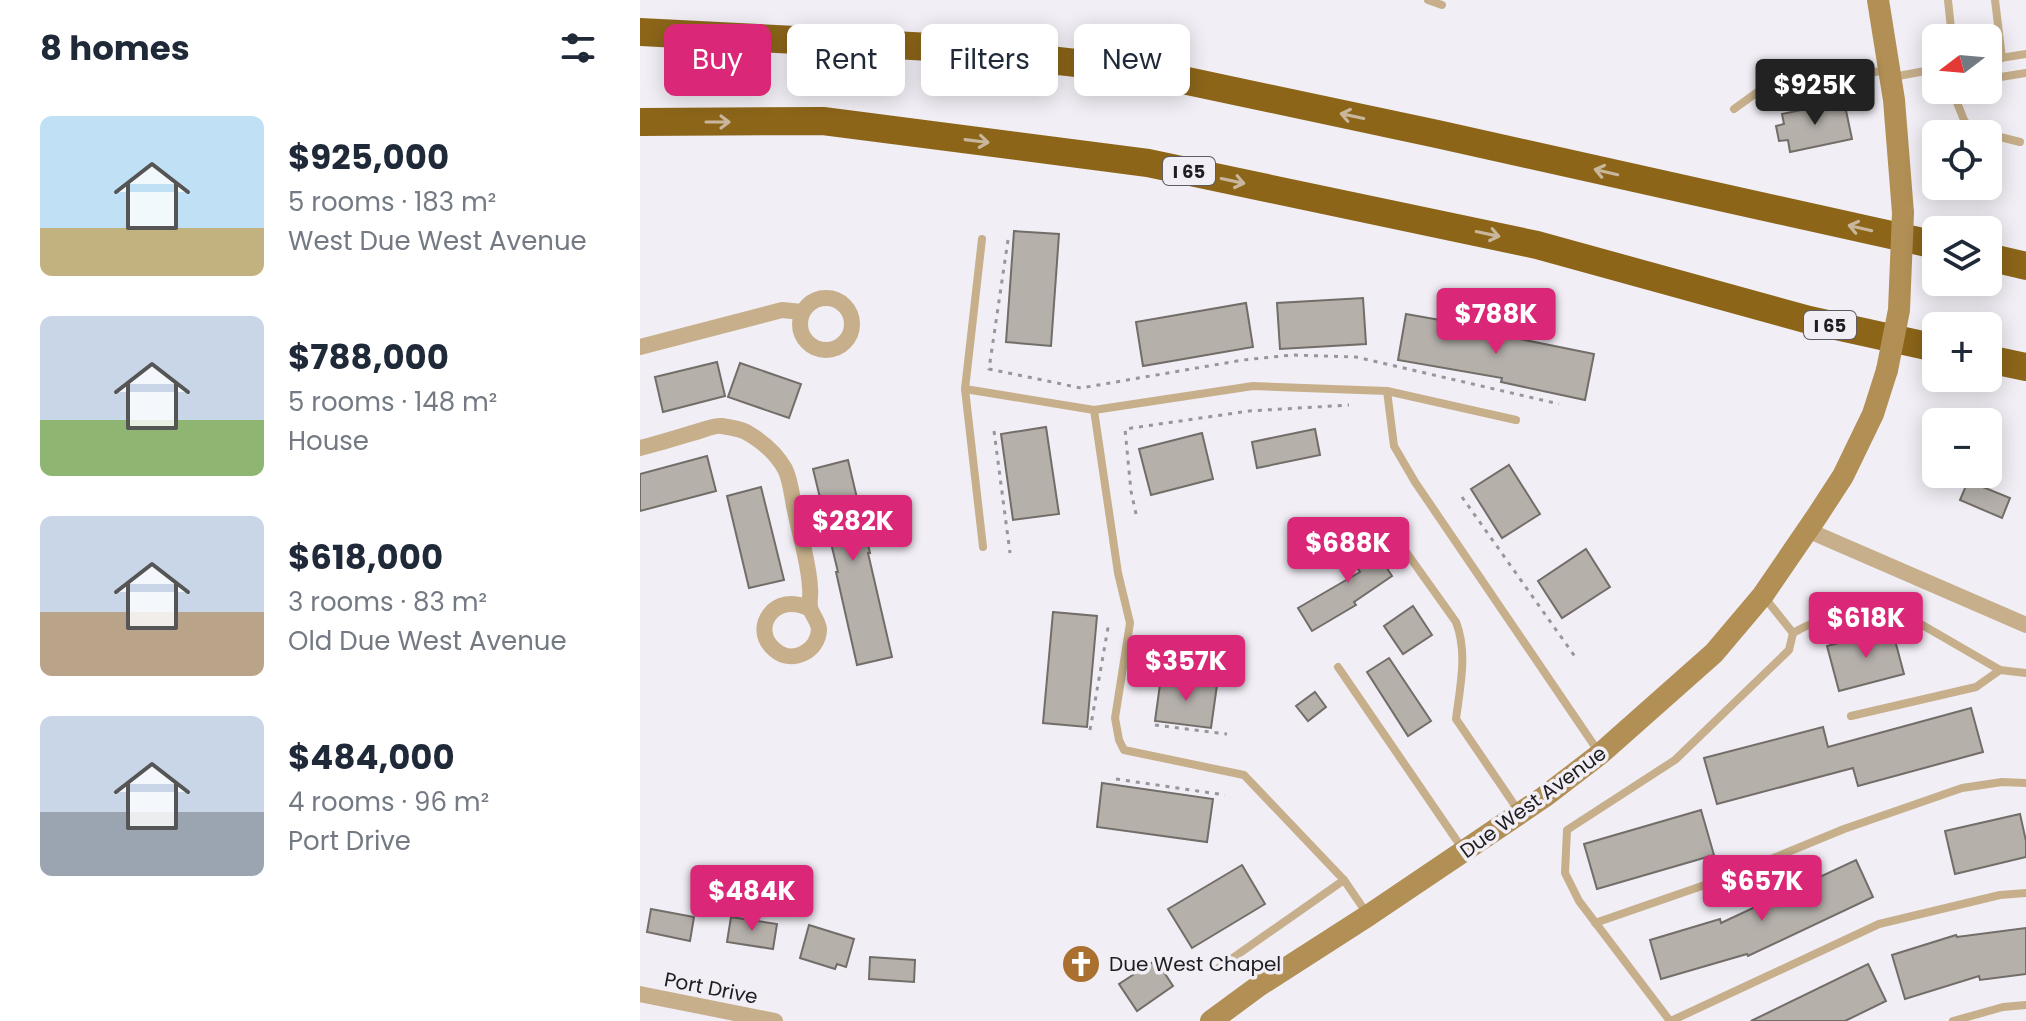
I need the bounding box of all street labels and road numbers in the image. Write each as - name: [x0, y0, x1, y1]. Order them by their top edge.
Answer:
- road number: I 65: [1163, 157, 1215, 185]
- road number: I 65: [1804, 311, 1856, 339]
- street label: Due West Avenue: [1454, 739, 1612, 865]
- street label: Port Drive: [662, 965, 760, 1011]

